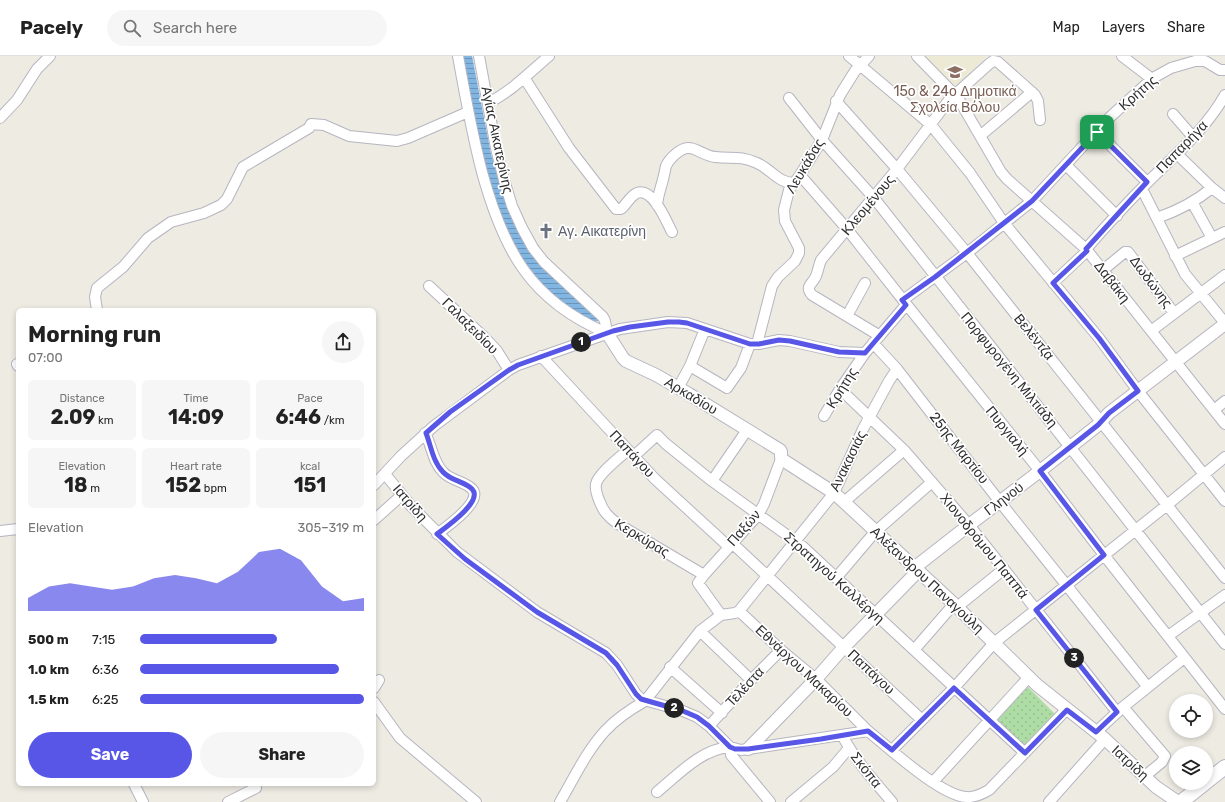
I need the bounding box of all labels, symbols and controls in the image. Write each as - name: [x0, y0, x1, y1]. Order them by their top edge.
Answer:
- search box: [107, 10, 387, 46]
- text: Pacely: [20, 16, 83, 39]
- icon: search: [121, 17, 143, 39]
- text: Search here: [153, 19, 237, 37]
- text: Map: [1053, 19, 1080, 36]
- text: Layers: [1102, 19, 1145, 36]
- text: Share: [1167, 19, 1205, 36]
- school or university icon: 15ο & 24ο Δημοτικά Σχολεία Βόλου: [946, 63, 964, 81]
- street label: Κρήτης: [1115, 72, 1161, 114]
- place label: 15ο & 24ο Δημοτικά Σχολεία Βόλου: [893, 83, 1017, 116]
- street label: Αγίας Αικατερίνης: [477, 85, 517, 195]
- pin: [1080, 115, 1114, 149]
- street label: Παπαρήγα: [1153, 117, 1211, 177]
- icon: arrive: [1086, 121, 1108, 143]
- street label: Λευκάδας: [782, 135, 828, 196]
- street label: Κλεομένους: [838, 171, 898, 239]
- church icon: Αγ. Αικατερίνη: [537, 222, 555, 240]
- place label: Αγ. Αικατερίνη: [558, 223, 646, 240]
- street label: Δωδώνης: [1126, 253, 1176, 311]
- street label: Δαβάκη: [1090, 258, 1134, 306]
- street label: Γαλαξειδίου: [438, 294, 502, 358]
- street label: Πορφυρογένη Μιλτιάδη: [957, 309, 1061, 431]
- street label: Βελέντζα: [1010, 310, 1058, 364]
- text: Morning run: [28, 321, 161, 348]
- button: share: [322, 321, 364, 363]
- pin: 1: [571, 332, 591, 352]
- text: 1: [578, 335, 584, 348]
- text: 07:00: [28, 350, 63, 365]
- street label: Κρήτης: [823, 364, 861, 412]
- street label: Αρκαδίου: [662, 374, 720, 418]
- text: Distance: [59, 392, 105, 405]
- text: Time: [184, 392, 208, 405]
- text: Pace: [297, 392, 323, 405]
- street label: Πυργιαλή: [982, 403, 1032, 459]
- text: 2.09: [50, 405, 95, 429]
- text: 14:09: [168, 405, 224, 429]
- text: 6:46: [276, 405, 321, 429]
- street label: 25ης Μαρτίου: [926, 409, 992, 487]
- text: km: [95, 414, 114, 427]
- text: /km: [321, 414, 345, 427]
- street label: Παπάγου: [606, 427, 658, 481]
- street label: Ανακασιάς: [826, 428, 870, 494]
- text: Elevation: [58, 460, 106, 473]
- text: Heart rate: [170, 460, 222, 473]
- text: kcal: [300, 460, 320, 473]
- text: 18: [64, 473, 88, 497]
- text: 152: [165, 473, 201, 497]
- text: 151: [294, 473, 326, 497]
- street label: Γληνού: [981, 479, 1027, 519]
- street label: Ιατρίδη: [389, 481, 431, 525]
- text: m: [88, 482, 100, 495]
- text: bpm: [201, 482, 227, 495]
- street label: Χιονοδρόμου Παππά: [936, 490, 1032, 602]
- street label: Παξών: [724, 506, 764, 550]
- street label: Κερκύρας: [611, 515, 673, 561]
- text: Elevation: [28, 520, 84, 535]
- text: 305–319 m: [297, 520, 364, 535]
- street label: Αλέξανδρου Παναγούλη: [867, 523, 987, 637]
- street label: Στρατηγού Καλλέργη: [780, 529, 888, 627]
- street label: Εθνάρχου Μακαρίου: [752, 621, 856, 721]
- text: 500 m: [28, 632, 69, 647]
- text: 7:15: [92, 632, 115, 647]
- street label: Παπάγου: [844, 646, 898, 698]
- pin: 3: [1064, 648, 1084, 668]
- text: 3: [1070, 651, 1078, 664]
- text: 1.0 km: [28, 662, 69, 677]
- text: 6:36: [92, 662, 119, 677]
- street label: Τελέστα: [722, 663, 768, 711]
- text: 1.5 km: [28, 692, 69, 707]
- text: 6:25: [92, 692, 119, 707]
- map controls: [1169, 694, 1213, 790]
- button: locate: [1169, 694, 1213, 738]
- pin: 2: [664, 698, 684, 718]
- text: 2: [670, 701, 678, 714]
- button: Save: [28, 732, 192, 778]
- button: Share: [200, 732, 364, 778]
- street label: Ιατρίδη: [1108, 742, 1152, 784]
- button: layers: [1169, 746, 1213, 790]
- street label: Σκόπα: [847, 749, 885, 791]

